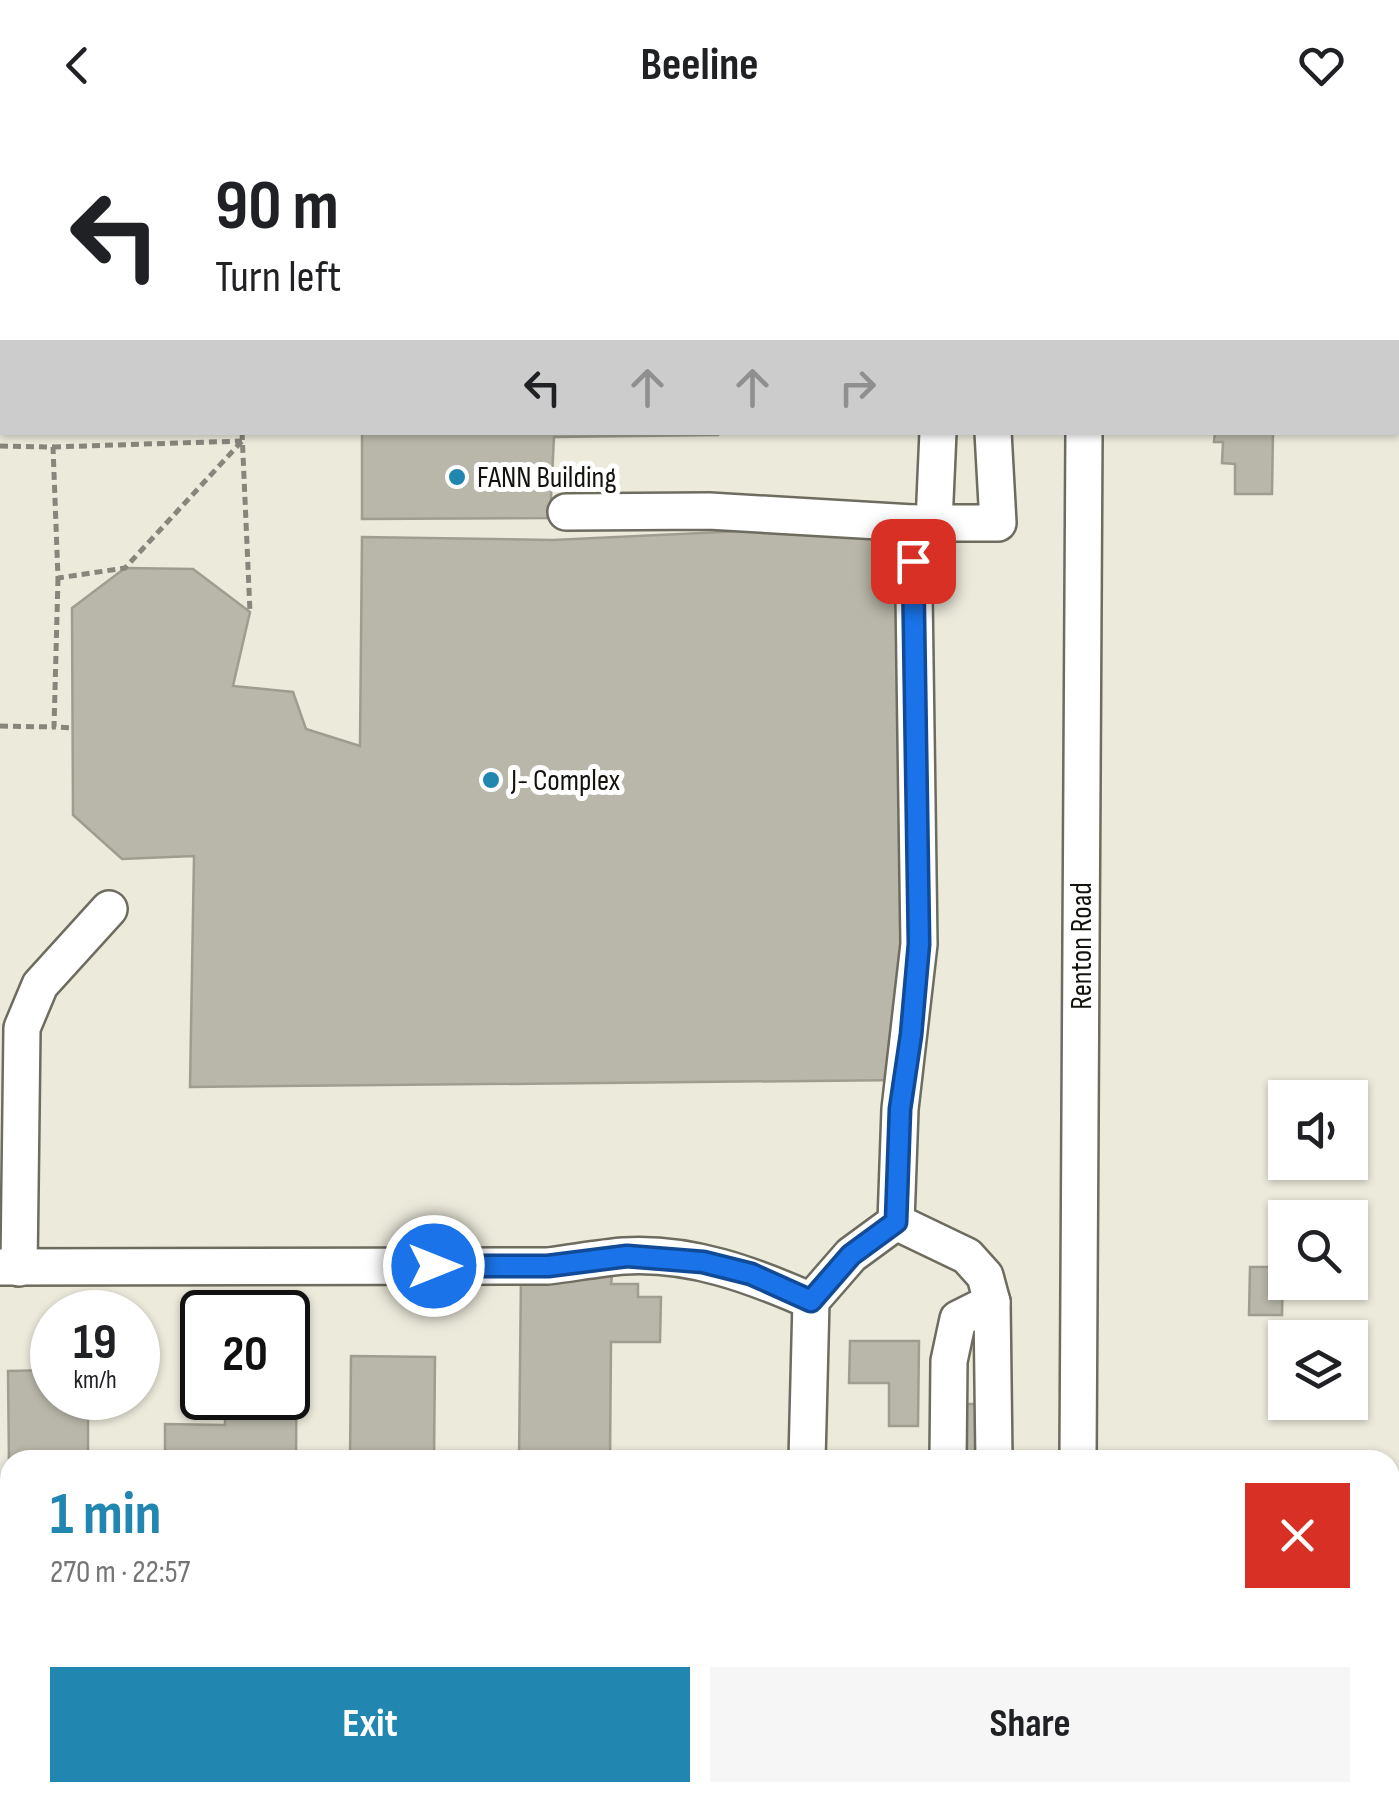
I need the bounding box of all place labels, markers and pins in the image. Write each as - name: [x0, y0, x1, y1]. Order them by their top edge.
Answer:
- place label: FANN Building: [477, 460, 616, 496]
- marker: FANN Building: [446, 466, 468, 488]
- pin: [871, 519, 956, 604]
- place label: J- Complex: [510, 763, 620, 799]
- marker: J- Complex: [480, 769, 502, 791]

